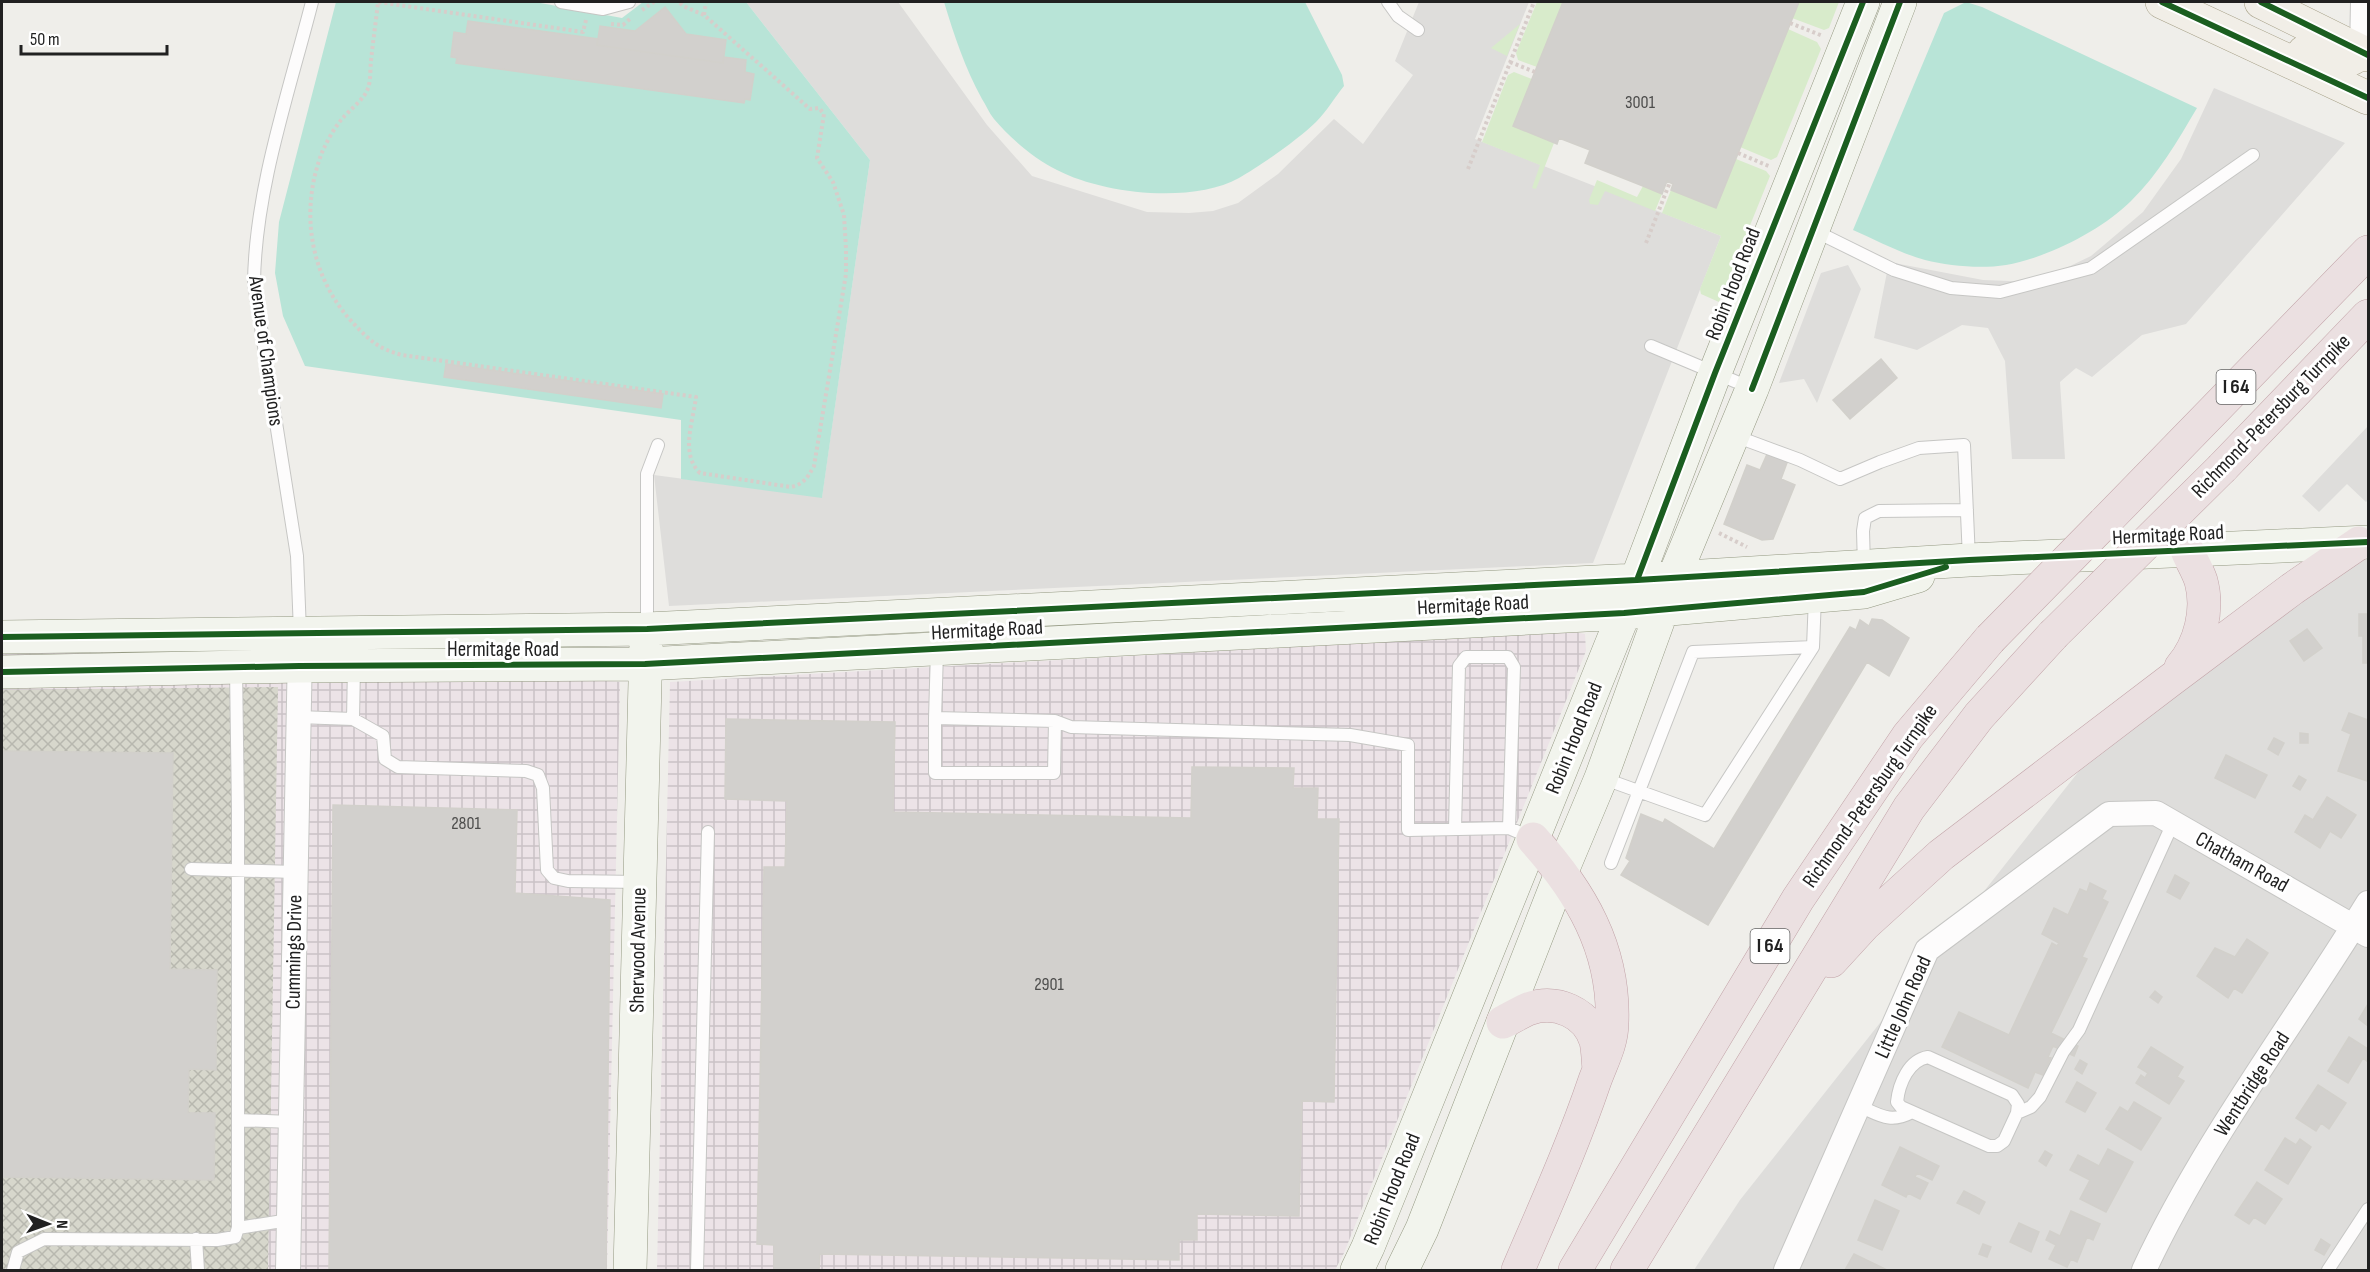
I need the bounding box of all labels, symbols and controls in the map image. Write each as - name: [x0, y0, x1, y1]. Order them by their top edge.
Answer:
- scale bar: [21, 18, 166, 56]
- text: 50 m: [30, 29, 60, 50]
- house number: 3001: [1625, 92, 1656, 113]
- street label: Robin Hood Road: [1700, 224, 1766, 344]
- street label: Avenue of Champions: [243, 273, 289, 428]
- street label: Richmond-Petersburg Turnpike: [2186, 329, 2356, 503]
- road number: I 64: [2216, 370, 2256, 404]
- street label: Hermitage Road: [2111, 520, 2225, 550]
- street label: Hermitage Road: [1416, 590, 1530, 620]
- street label: Hermitage Road: [930, 615, 1044, 645]
- street label: Hermitage Road: [447, 637, 559, 662]
- street label: Robin Hood Road: [1540, 678, 1608, 798]
- street label: Richmond-Petersburg Turnpike: [1797, 700, 1943, 892]
- house number: 2801: [451, 813, 482, 834]
- street label: Chatham Road: [2191, 826, 2293, 898]
- street label: Sherwood Avenue: [624, 887, 652, 1013]
- street label: Cummings Drive: [281, 894, 307, 1010]
- road number: I 64: [1750, 929, 1790, 963]
- street label: Little John Road: [1869, 952, 1937, 1062]
- house number: 2901: [1034, 974, 1065, 995]
- street label: Wentbridge Road: [2209, 1027, 2295, 1141]
- street label: Robin Hood Road: [1358, 1129, 1426, 1249]
- north arrow: [18, 1194, 78, 1254]
- text: N: [52, 1220, 71, 1229]

